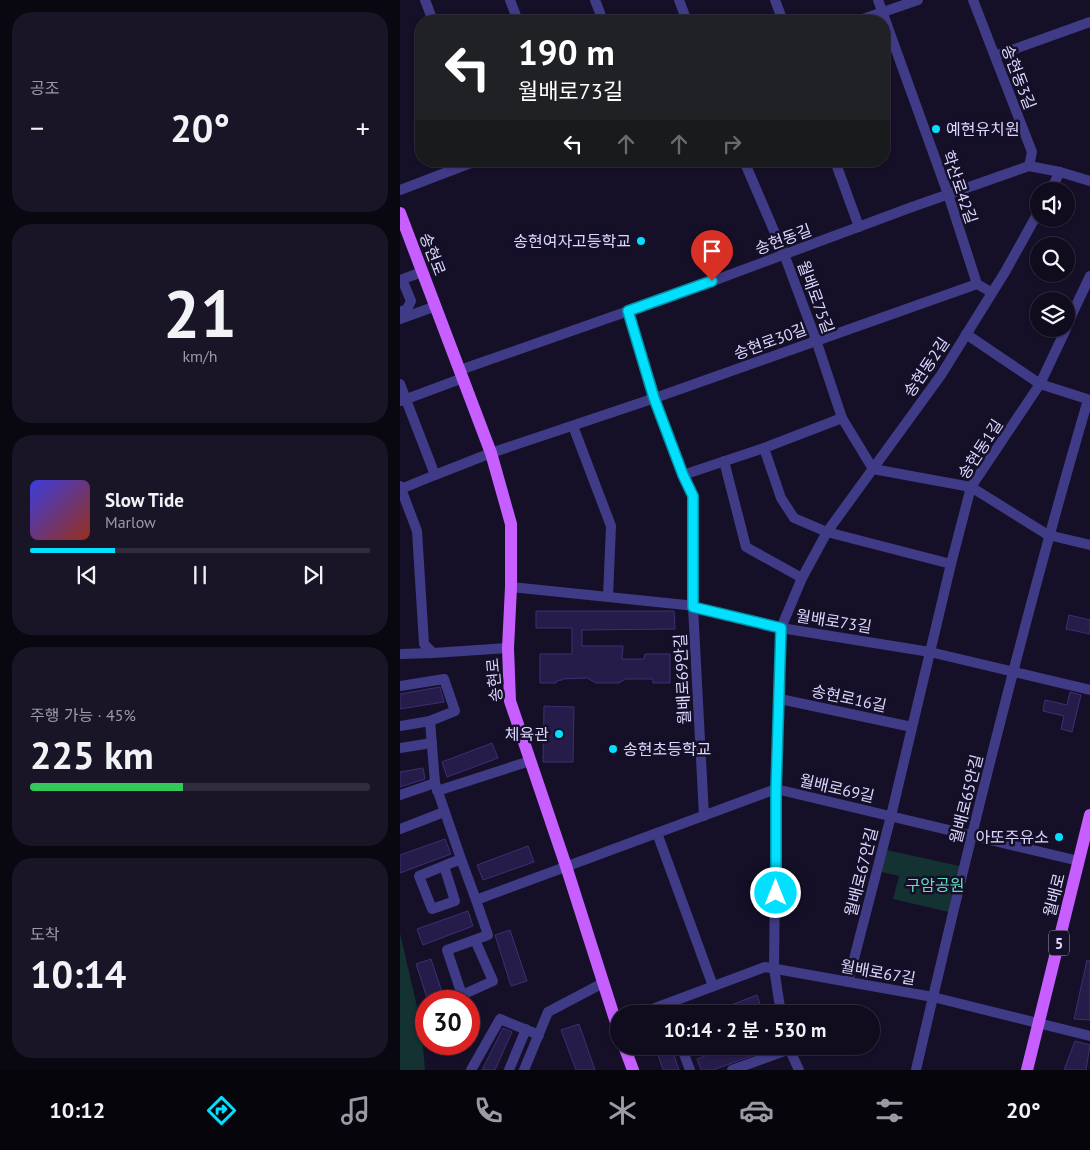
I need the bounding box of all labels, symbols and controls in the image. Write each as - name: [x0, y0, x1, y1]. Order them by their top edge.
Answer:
- text: 190 m: [518, 29, 615, 75]
- icon: left: [435, 35, 500, 100]
- street label: 송현동3길: [998, 42, 1040, 112]
- text: 월배로73길: [518, 77, 623, 105]
- text: 공조: [30, 78, 59, 98]
- text: 20°: [170, 103, 230, 152]
- text: −: [30, 109, 44, 146]
- text: +: [356, 109, 370, 146]
- place label: 예현유치원: [946, 119, 1020, 139]
- marker: 예현유치원: [930, 123, 942, 135]
- icon: left: [559, 130, 587, 158]
- icon: ahead: [612, 130, 640, 158]
- icon: ahead: [665, 130, 693, 158]
- icon: right: [718, 130, 746, 158]
- street label: 학산로42길: [938, 148, 982, 226]
- map controls: [1030, 182, 1075, 337]
- button: sound: [1030, 182, 1075, 227]
- street label: 송현동길: [752, 220, 814, 258]
- street label: 송현로: [416, 230, 450, 278]
- pin: [691, 230, 733, 281]
- place label: 송현여자고등학교: [513, 231, 631, 251]
- marker: 송현여자고등학교: [635, 235, 647, 247]
- icon: arrive: [698, 237, 726, 265]
- button: search: [1030, 237, 1075, 282]
- street label: 월배로75길: [794, 258, 838, 336]
- text: 21: [163, 271, 237, 355]
- button: layers: [1030, 292, 1075, 337]
- street label: 송현로30길: [731, 319, 809, 363]
- street label: 송현동2길: [899, 333, 953, 401]
- text: km/h: [182, 346, 218, 366]
- street label: 송현동1길: [953, 415, 1007, 483]
- text: Slow Tide: [105, 488, 184, 512]
- text: Marlow: [105, 512, 156, 532]
- icon: previous: [73, 561, 101, 589]
- icon: pause: [186, 561, 214, 589]
- icon: next: [299, 561, 327, 589]
- street label: 월배로73길: [795, 605, 873, 637]
- street label: 월배로69안길: [670, 633, 694, 725]
- street label: 송현로: [482, 657, 506, 703]
- street label: 송현로16길: [810, 680, 888, 716]
- text: 주행 가능 · 45%: [30, 705, 136, 725]
- place label: 체육관: [505, 724, 549, 744]
- marker: 체육관: [553, 728, 565, 740]
- text: 225 km: [30, 730, 154, 779]
- place label: 송현초등학교: [623, 739, 711, 759]
- marker: 송현초등학교: [607, 743, 619, 755]
- street label: 월배로65안길: [945, 752, 987, 846]
- street label: 월배로69길: [798, 770, 876, 806]
- street label: 월배로67안길: [840, 825, 882, 919]
- place label: 아또주유소: [975, 827, 1049, 847]
- marker: 아또주유소: [1053, 831, 1065, 843]
- position arrow: [749, 866, 801, 918]
- street label: 월배로: [1039, 871, 1069, 919]
- park label: 구암공원: [906, 875, 964, 895]
- text: 도착: [30, 924, 59, 944]
- road number: 5: [1049, 930, 1069, 956]
- text: 10:14: [30, 949, 126, 998]
- street label: 월배로67길: [839, 956, 917, 988]
- speed limit sign: 30: [415, 990, 480, 1055]
- text: 10:14 · 2 분 · 530 m: [664, 1018, 826, 1042]
- icon: directions: [204, 1093, 239, 1128]
- icon: music: [338, 1093, 373, 1128]
- icon: phone: [471, 1093, 506, 1128]
- icon: climate: [605, 1093, 640, 1128]
- icon: car: [739, 1093, 774, 1128]
- icon: filters: [872, 1093, 907, 1128]
- text: 10:12: [49, 1096, 105, 1124]
- text: 20°: [1006, 1096, 1041, 1124]

